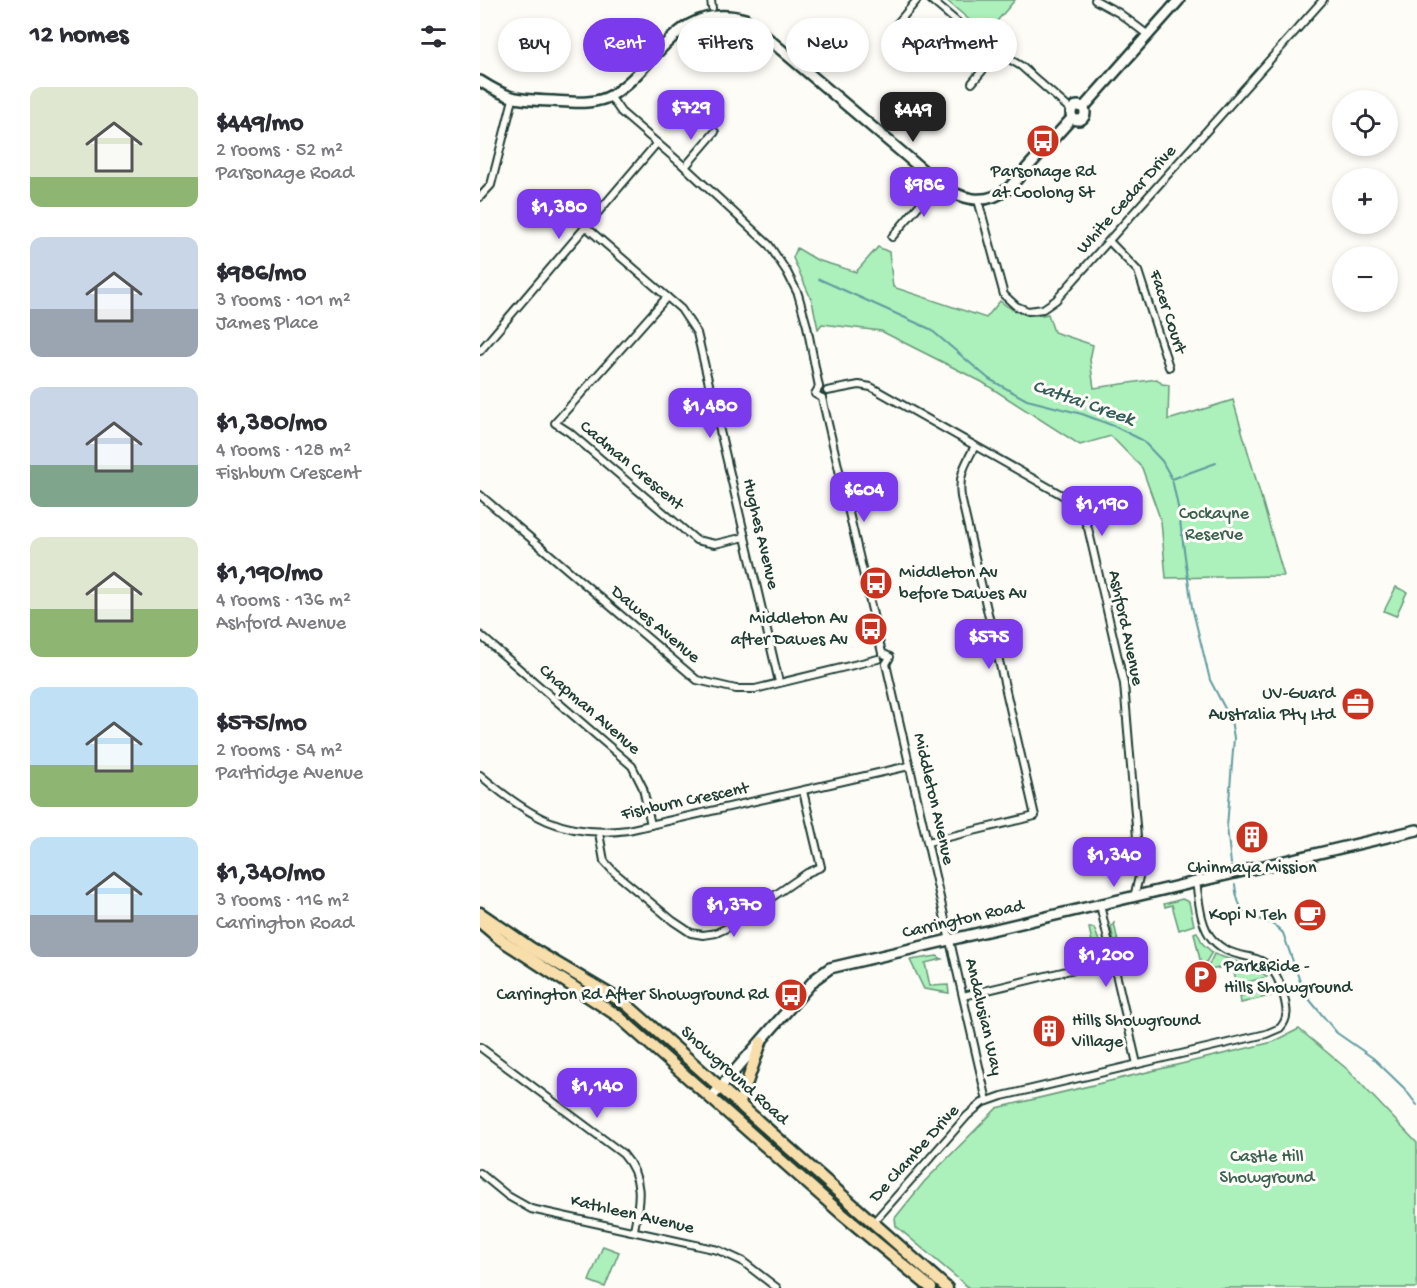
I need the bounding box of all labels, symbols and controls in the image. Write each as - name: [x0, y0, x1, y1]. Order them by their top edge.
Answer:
- chip: Buy: [498, 18, 571, 72]
- chip: Rent: [583, 18, 665, 72]
- chip: Filters: [677, 18, 774, 72]
- chip: New: [786, 18, 869, 72]
- chip: Apartment: [881, 18, 1017, 72]
- icon: filters: [417, 20, 450, 53]
- text: 12 homes: [30, 21, 128, 52]
- pin: $729: [655, 90, 727, 141]
- map controls: [1332, 90, 1398, 312]
- button: locate: [1332, 90, 1398, 156]
- pin: $449: [877, 92, 949, 143]
- text: $729: [671, 98, 711, 121]
- text: $449: [894, 100, 932, 123]
- text: $449/mo: [216, 109, 304, 140]
- icon: home: [78, 111, 150, 183]
- bus stop icon: Parsonage Rd at Coolong St: [1025, 123, 1061, 159]
- text: 2 rooms · 52 m²: [216, 140, 343, 163]
- street label: White Cedar Drive: [1073, 141, 1182, 259]
- place label: Parsonage Rd at Coolong St: [990, 162, 1097, 204]
- text: Parsonage Road: [216, 163, 354, 186]
- pin: $986: [888, 167, 960, 218]
- button: +: [1332, 168, 1398, 234]
- text: $986: [904, 175, 944, 198]
- pin: $1,380: [510, 189, 608, 240]
- text: $1,380: [531, 197, 587, 220]
- button: −: [1332, 246, 1398, 312]
- text: $986/mo: [216, 259, 306, 290]
- icon: home: [78, 261, 150, 333]
- street label: Facer Court: [1143, 267, 1191, 358]
- text: 3 rooms · 101 m²: [216, 290, 351, 313]
- text: James Place: [216, 313, 318, 336]
- water label: Cattai Creek: [1029, 376, 1139, 433]
- pin: $1,480: [661, 388, 759, 439]
- text: $1,480: [682, 396, 738, 419]
- text: $1,380/mo: [216, 409, 327, 440]
- icon: home: [78, 411, 150, 483]
- street label: Cadman Crescent: [575, 416, 689, 517]
- text: 4 rooms · 128 m²: [216, 440, 351, 463]
- text: Fishburn Crescent: [216, 463, 360, 486]
- pin: $604: [828, 472, 900, 523]
- street label: Hughes Avenue: [737, 477, 783, 592]
- text: $604: [844, 480, 884, 503]
- pin: $1,190: [1053, 486, 1151, 537]
- text: $1,190: [1076, 494, 1128, 517]
- park label: Cockayne Reserve: [1179, 504, 1250, 546]
- text: $1,190/mo: [216, 559, 323, 590]
- icon: home: [78, 561, 150, 633]
- place label: Middleton Av before Dawes Av: [899, 563, 1027, 605]
- bus stop icon: Middleton Av before Dawes Av: [858, 565, 894, 601]
- street label: Ashford Avenue: [1103, 569, 1148, 688]
- street label: Dawes Avenue: [605, 581, 704, 669]
- text: 4 rooms · 136 m²: [216, 590, 351, 613]
- place label: Middleton Av after Dawes Av: [731, 609, 848, 651]
- bus stop icon: Middleton Av after Dawes Av: [853, 611, 889, 647]
- text: Ashford Avenue: [216, 613, 346, 636]
- pin: $575: [953, 619, 1025, 670]
- text: $575: [969, 627, 1009, 650]
- street label: Chapman Avenue: [534, 660, 645, 760]
- place label: UV-Guard Australia Pty Ltd: [1209, 684, 1336, 726]
- office icon: UV-Guard Australia Pty Ltd: [1340, 686, 1376, 722]
- text: $575/mo: [216, 709, 307, 740]
- icon: home: [78, 711, 150, 783]
- street label: Middleton Avenue: [908, 731, 959, 868]
- text: 2 rooms · 54 m²: [216, 740, 343, 763]
- text: Partridge Avenue: [216, 763, 363, 786]
- street label: Fishburn Crescent: [618, 778, 752, 826]
- building icon: Chinmaya Mission: [1234, 819, 1270, 855]
- pin: $1,340: [1065, 837, 1163, 888]
- text: $1,340: [1087, 845, 1141, 868]
- place label: Chinmaya Mission: [1187, 858, 1317, 879]
- text: $1,340/mo: [216, 859, 325, 890]
- icon: home: [78, 861, 150, 933]
- pin: $1,370: [685, 887, 783, 938]
- text: 3 rooms · 116 m²: [216, 890, 349, 913]
- text: $1,370: [706, 895, 762, 918]
- street label: Carrington Road: [900, 895, 1027, 944]
- cafe icon: Kopi N Teh: [1292, 897, 1328, 933]
- place label: Kopi N Teh: [1209, 905, 1287, 926]
- text: Carrington Road: [216, 913, 354, 936]
- pin: $1,200: [1057, 937, 1155, 988]
- text: $1,200: [1078, 945, 1134, 968]
- street label: Andalusian Way: [959, 956, 1007, 1078]
- place label: Park&Ride - Hills Showground: [1223, 957, 1353, 999]
- parking icon: Park&Ride - Hills Showground: [1183, 959, 1219, 995]
- bus stop icon: Carrington Rd After Showground Rd: [773, 977, 809, 1013]
- place label: Carrington Rd After Showground Rd: [497, 985, 769, 1006]
- place label: Hills Showground Village: [1071, 1011, 1201, 1053]
- building icon: Hills Showground Village: [1031, 1013, 1067, 1049]
- street label: Showground Road: [676, 1022, 794, 1131]
- pin: $1,140: [548, 1068, 646, 1119]
- text: $1,140: [571, 1076, 623, 1099]
- street label: De Clambe Drive: [865, 1100, 965, 1208]
- park label: Castle Hill Showground: [1220, 1147, 1316, 1189]
- street label: Kathleen Avenue: [568, 1191, 697, 1240]

